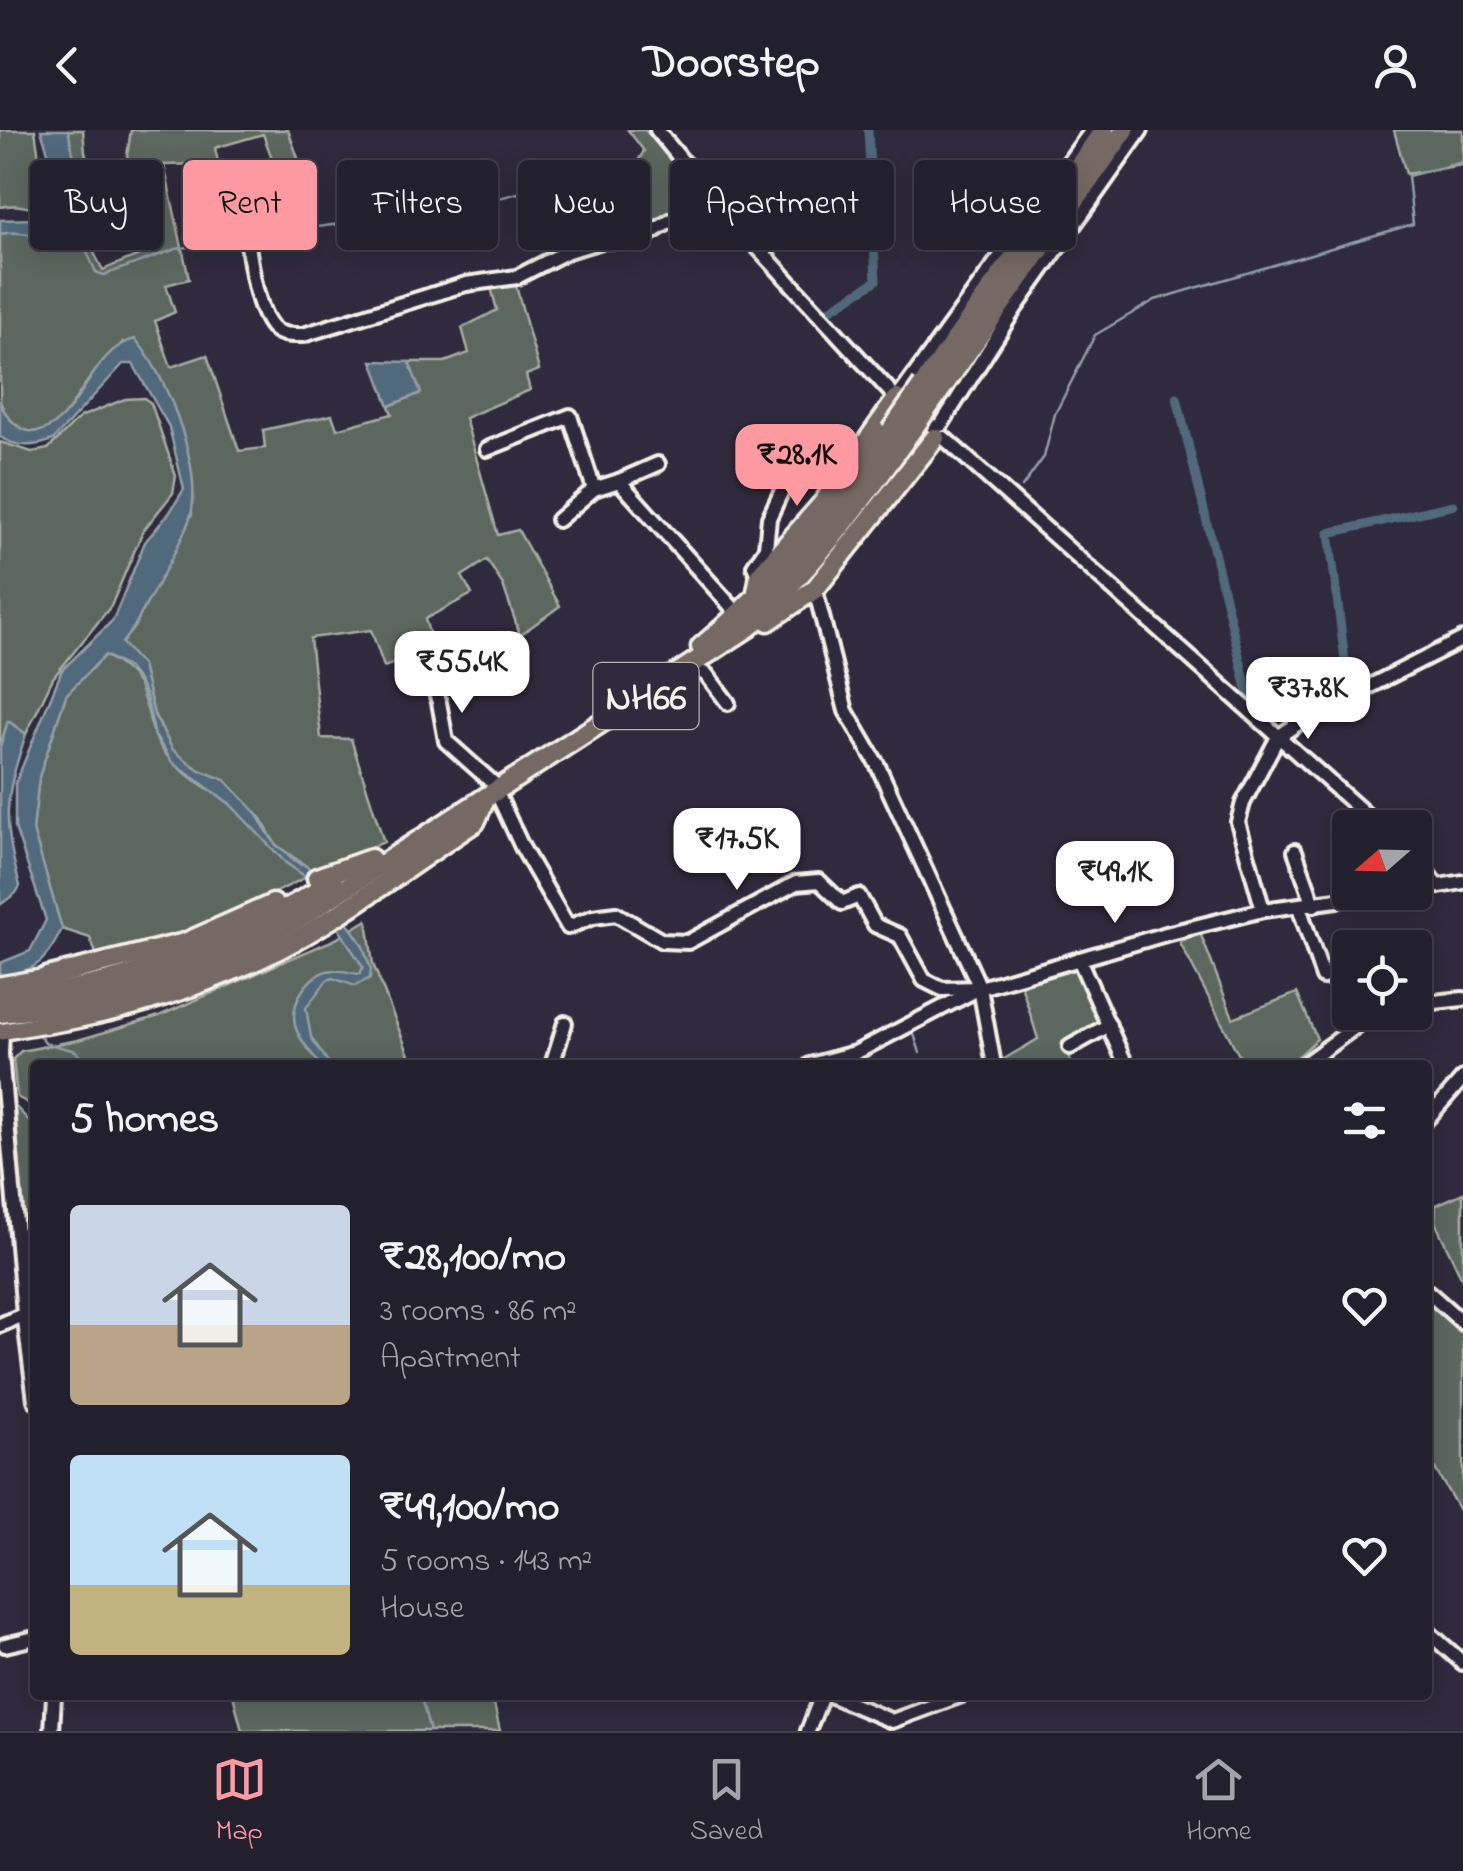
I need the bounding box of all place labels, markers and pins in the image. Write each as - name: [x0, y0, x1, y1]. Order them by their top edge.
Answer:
- pin: ₹28.1K: [716, 424, 878, 509]
- pin: ₹55.4K: [381, 631, 543, 716]
- pin: ₹37.8K: [1227, 657, 1389, 742]
- pin: ₹17.5K: [656, 808, 818, 893]
- pin: ₹49.1K: [1034, 841, 1196, 926]

